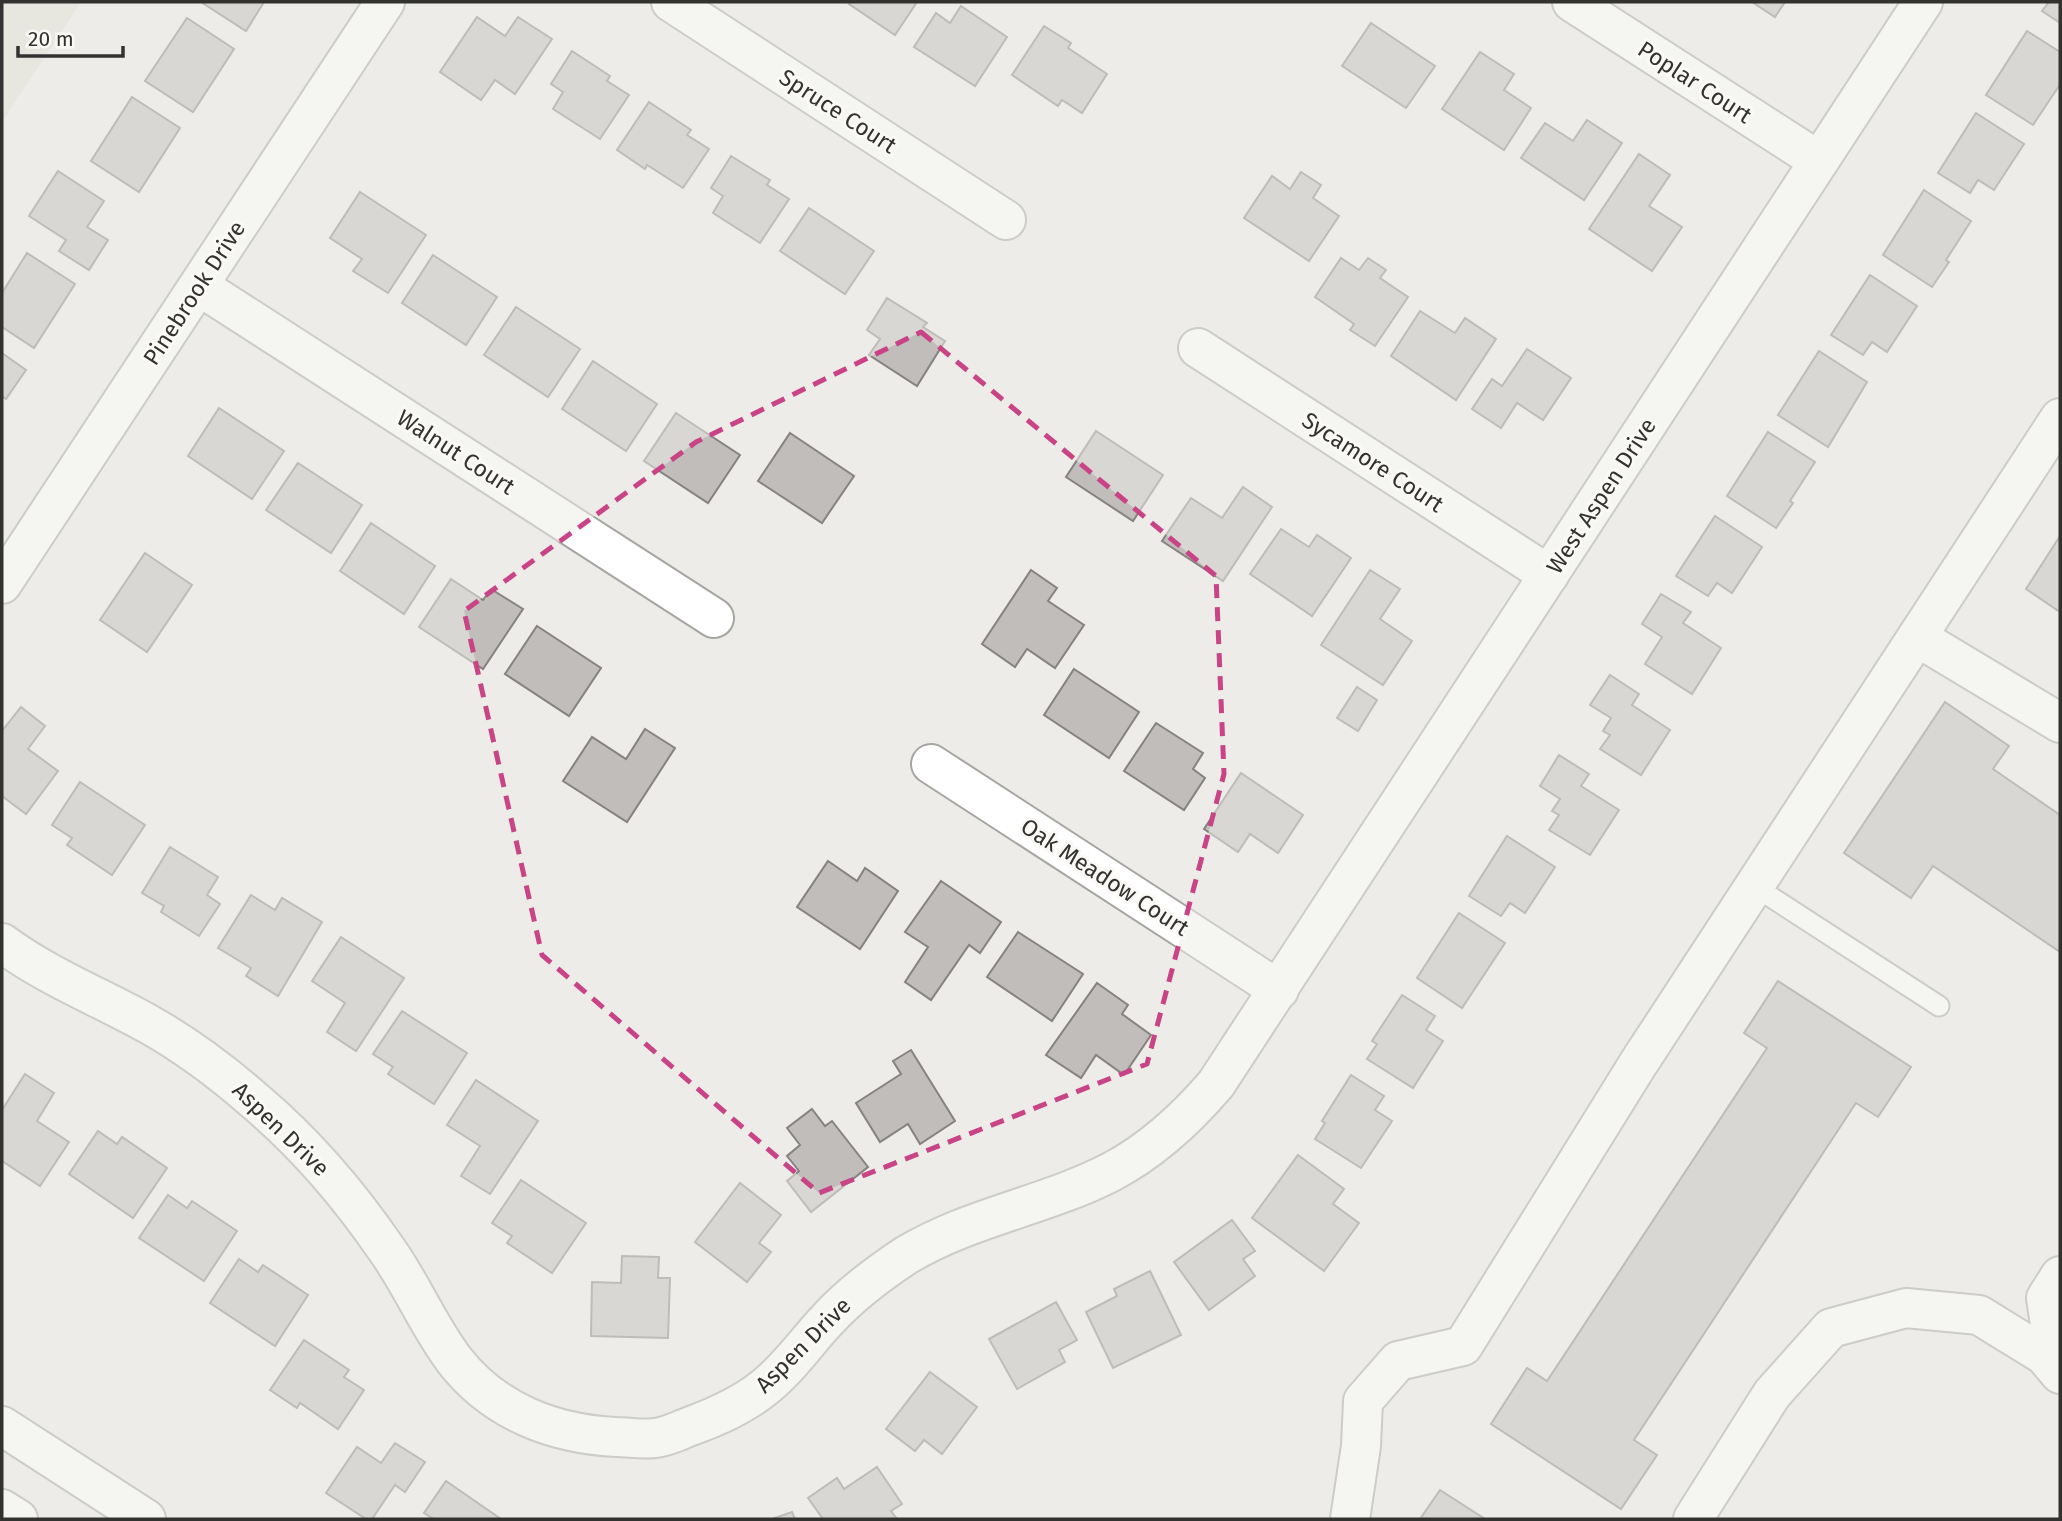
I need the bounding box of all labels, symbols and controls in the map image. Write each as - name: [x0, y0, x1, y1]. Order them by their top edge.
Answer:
- scale bar: [18, 14, 122, 58]
- text: 20 m: [28, 26, 74, 52]
- street label: Poplar Court: [1633, 35, 1758, 130]
- street label: Spruce Court: [774, 63, 902, 160]
- street label: Pinebrook Drive: [137, 216, 251, 370]
- street label: Walnut Court: [392, 403, 521, 501]
- street label: Sycamore Court: [1297, 406, 1450, 519]
- street label: West Aspen Drive: [1540, 413, 1662, 579]
- street label: Oak Meadow Court: [1016, 812, 1195, 942]
- street label: Aspen Drive: [227, 1076, 335, 1182]
- street label: Aspen Drive: [749, 1291, 857, 1399]

